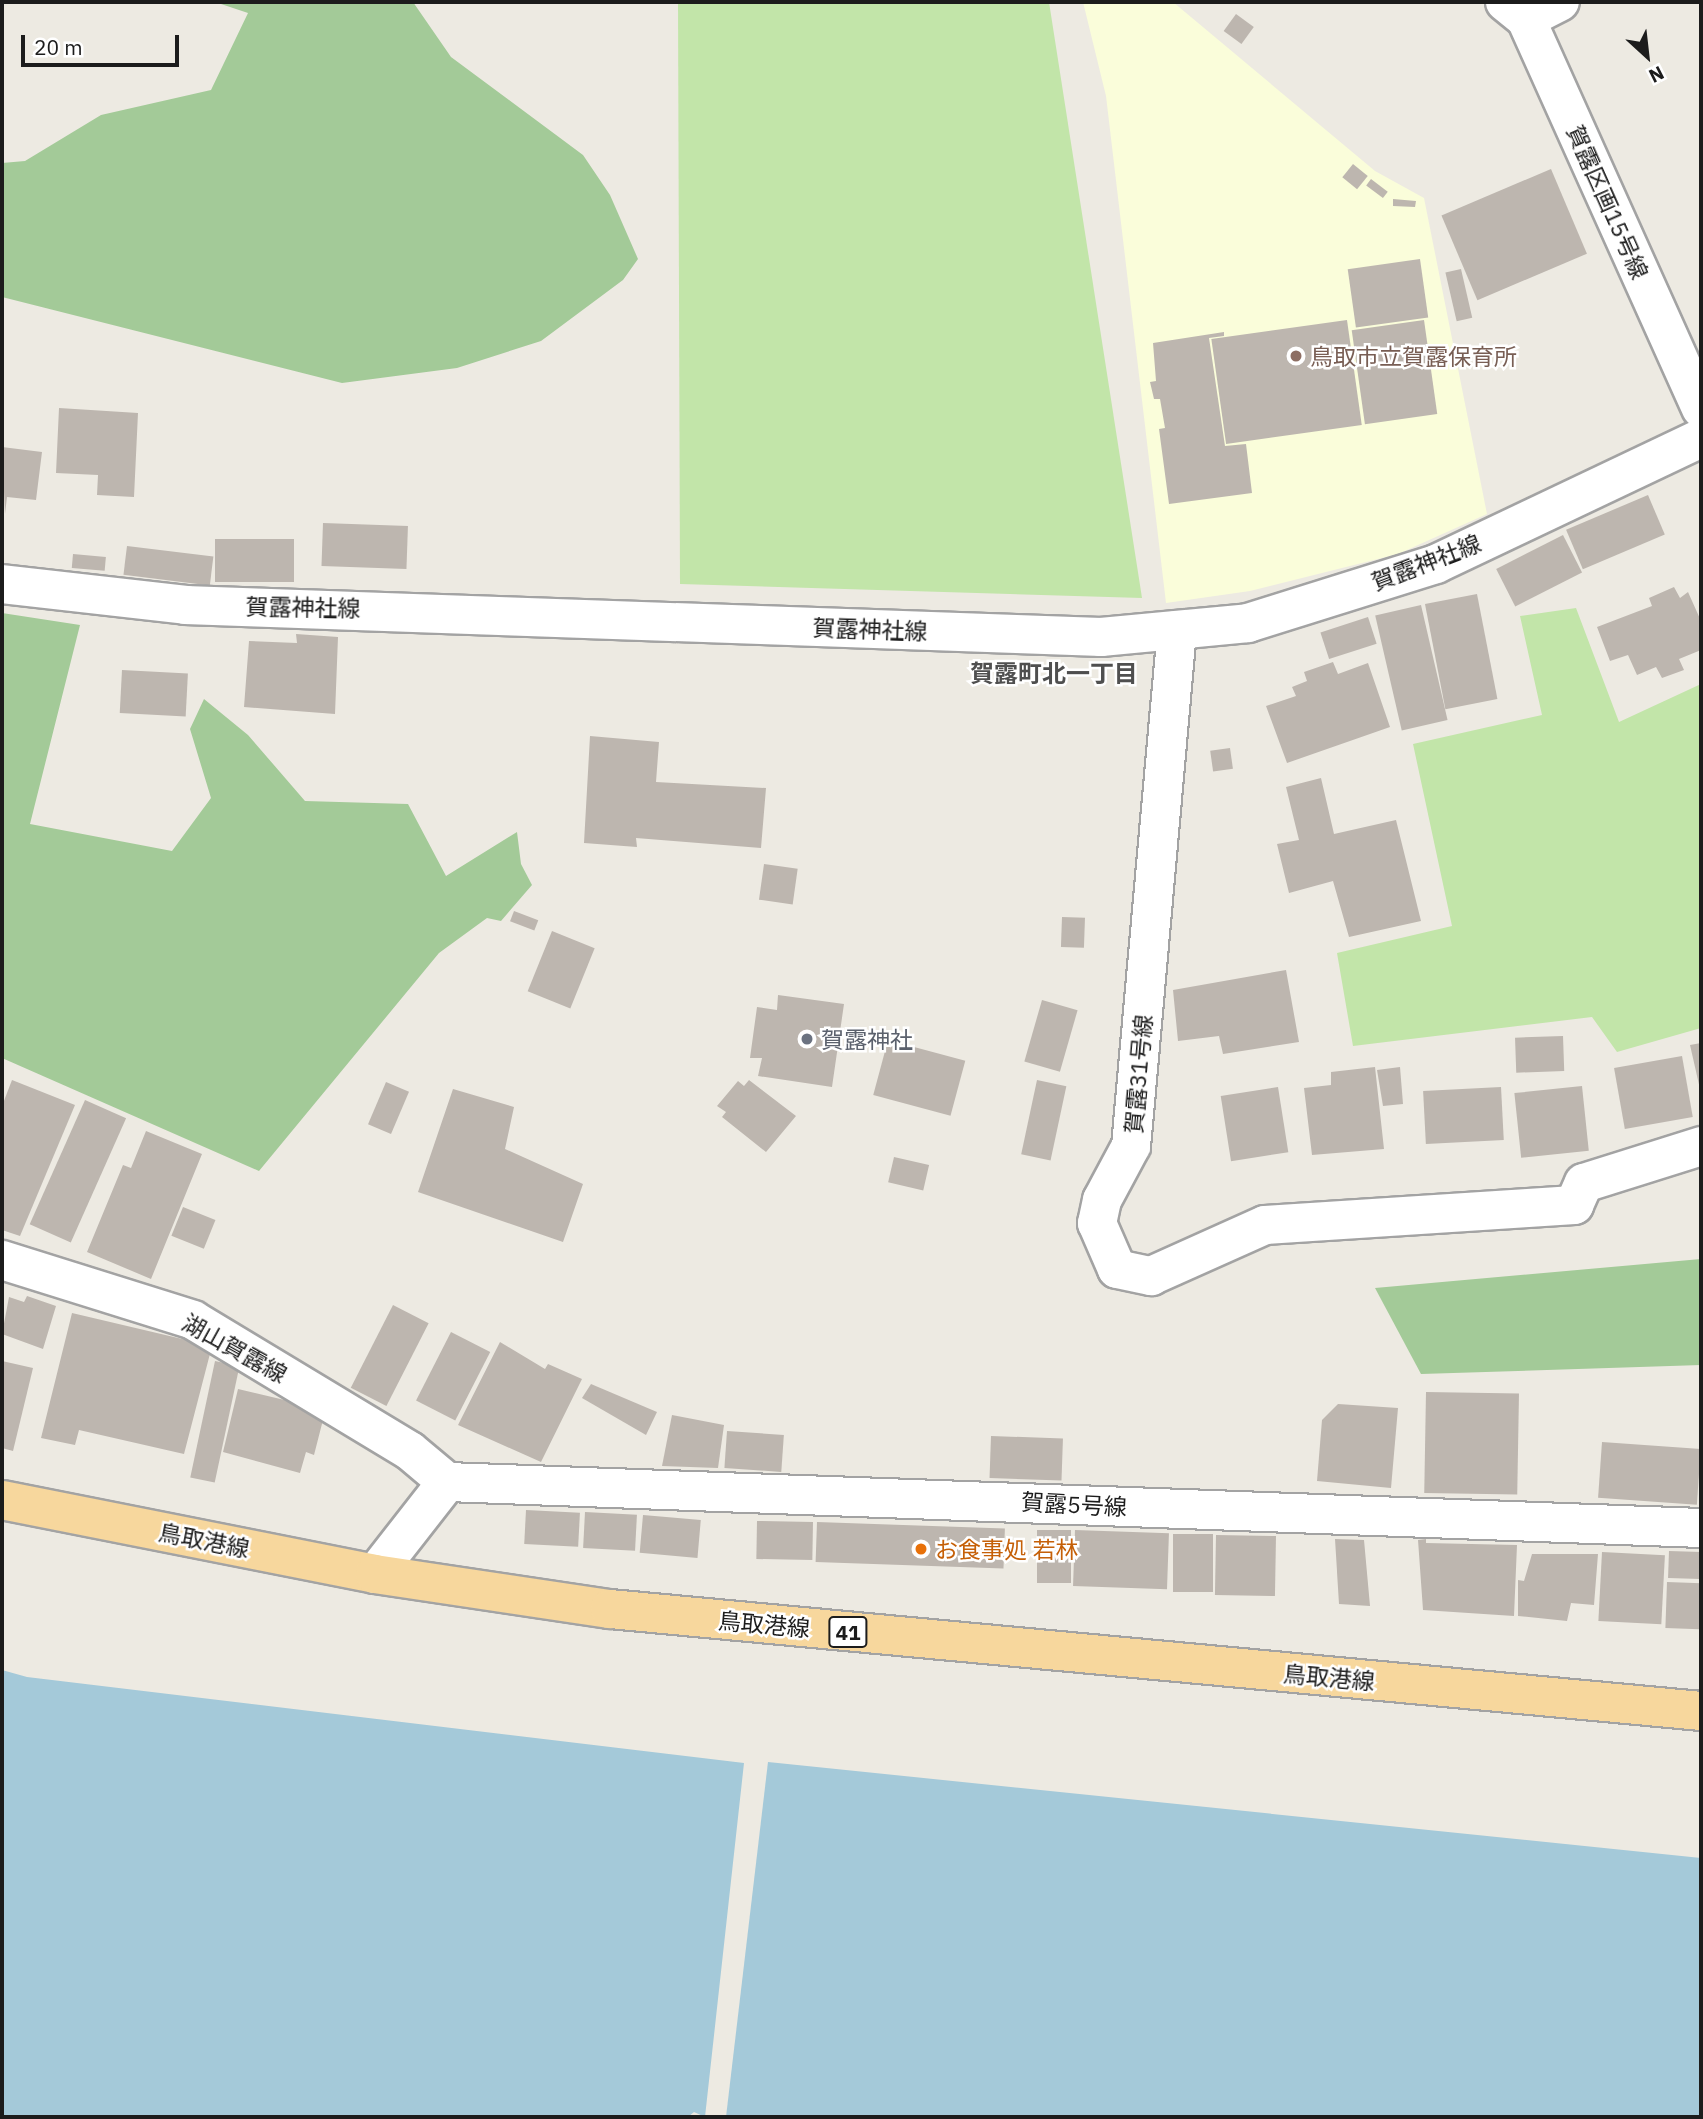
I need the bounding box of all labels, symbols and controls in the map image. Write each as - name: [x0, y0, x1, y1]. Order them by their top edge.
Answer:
- scale bar: [24, 21, 182, 65]
- north arrow: [1612, 21, 1682, 91]
- text: 20 m: [34, 33, 83, 61]
- text: N: [1645, 61, 1668, 89]
- street label: 賀露区画15号線: [1562, 121, 1654, 283]
- place label: 鳥取市立賀露保育所: [1310, 342, 1517, 370]
- marker: 鳥取市立賀露保育所: [1288, 348, 1304, 364]
- street label: 賀露神社線: [1367, 529, 1485, 595]
- street label: 賀露神社線: [245, 592, 361, 622]
- street label: 賀露神社線: [812, 613, 928, 645]
- district label: 賀露町北一丁目: [970, 660, 1138, 688]
- street label: 賀露31号線: [1119, 1013, 1157, 1135]
- place label: 賀露神社: [821, 1025, 913, 1053]
- marker: 賀露神社: [799, 1031, 815, 1047]
- street label: 湖山賀露線: [178, 1308, 292, 1388]
- street label: 賀露5号線: [1020, 1487, 1128, 1521]
- street label: 鳥取港線: [156, 1518, 252, 1562]
- place label: お食事処 若林: [935, 1535, 1078, 1563]
- marker: お食事処 若林: [913, 1541, 929, 1557]
- street label: 鳥取港線: [717, 1606, 811, 1642]
- road number: 41: [827, 1614, 869, 1650]
- street label: 鳥取港線: [1282, 1659, 1376, 1695]

